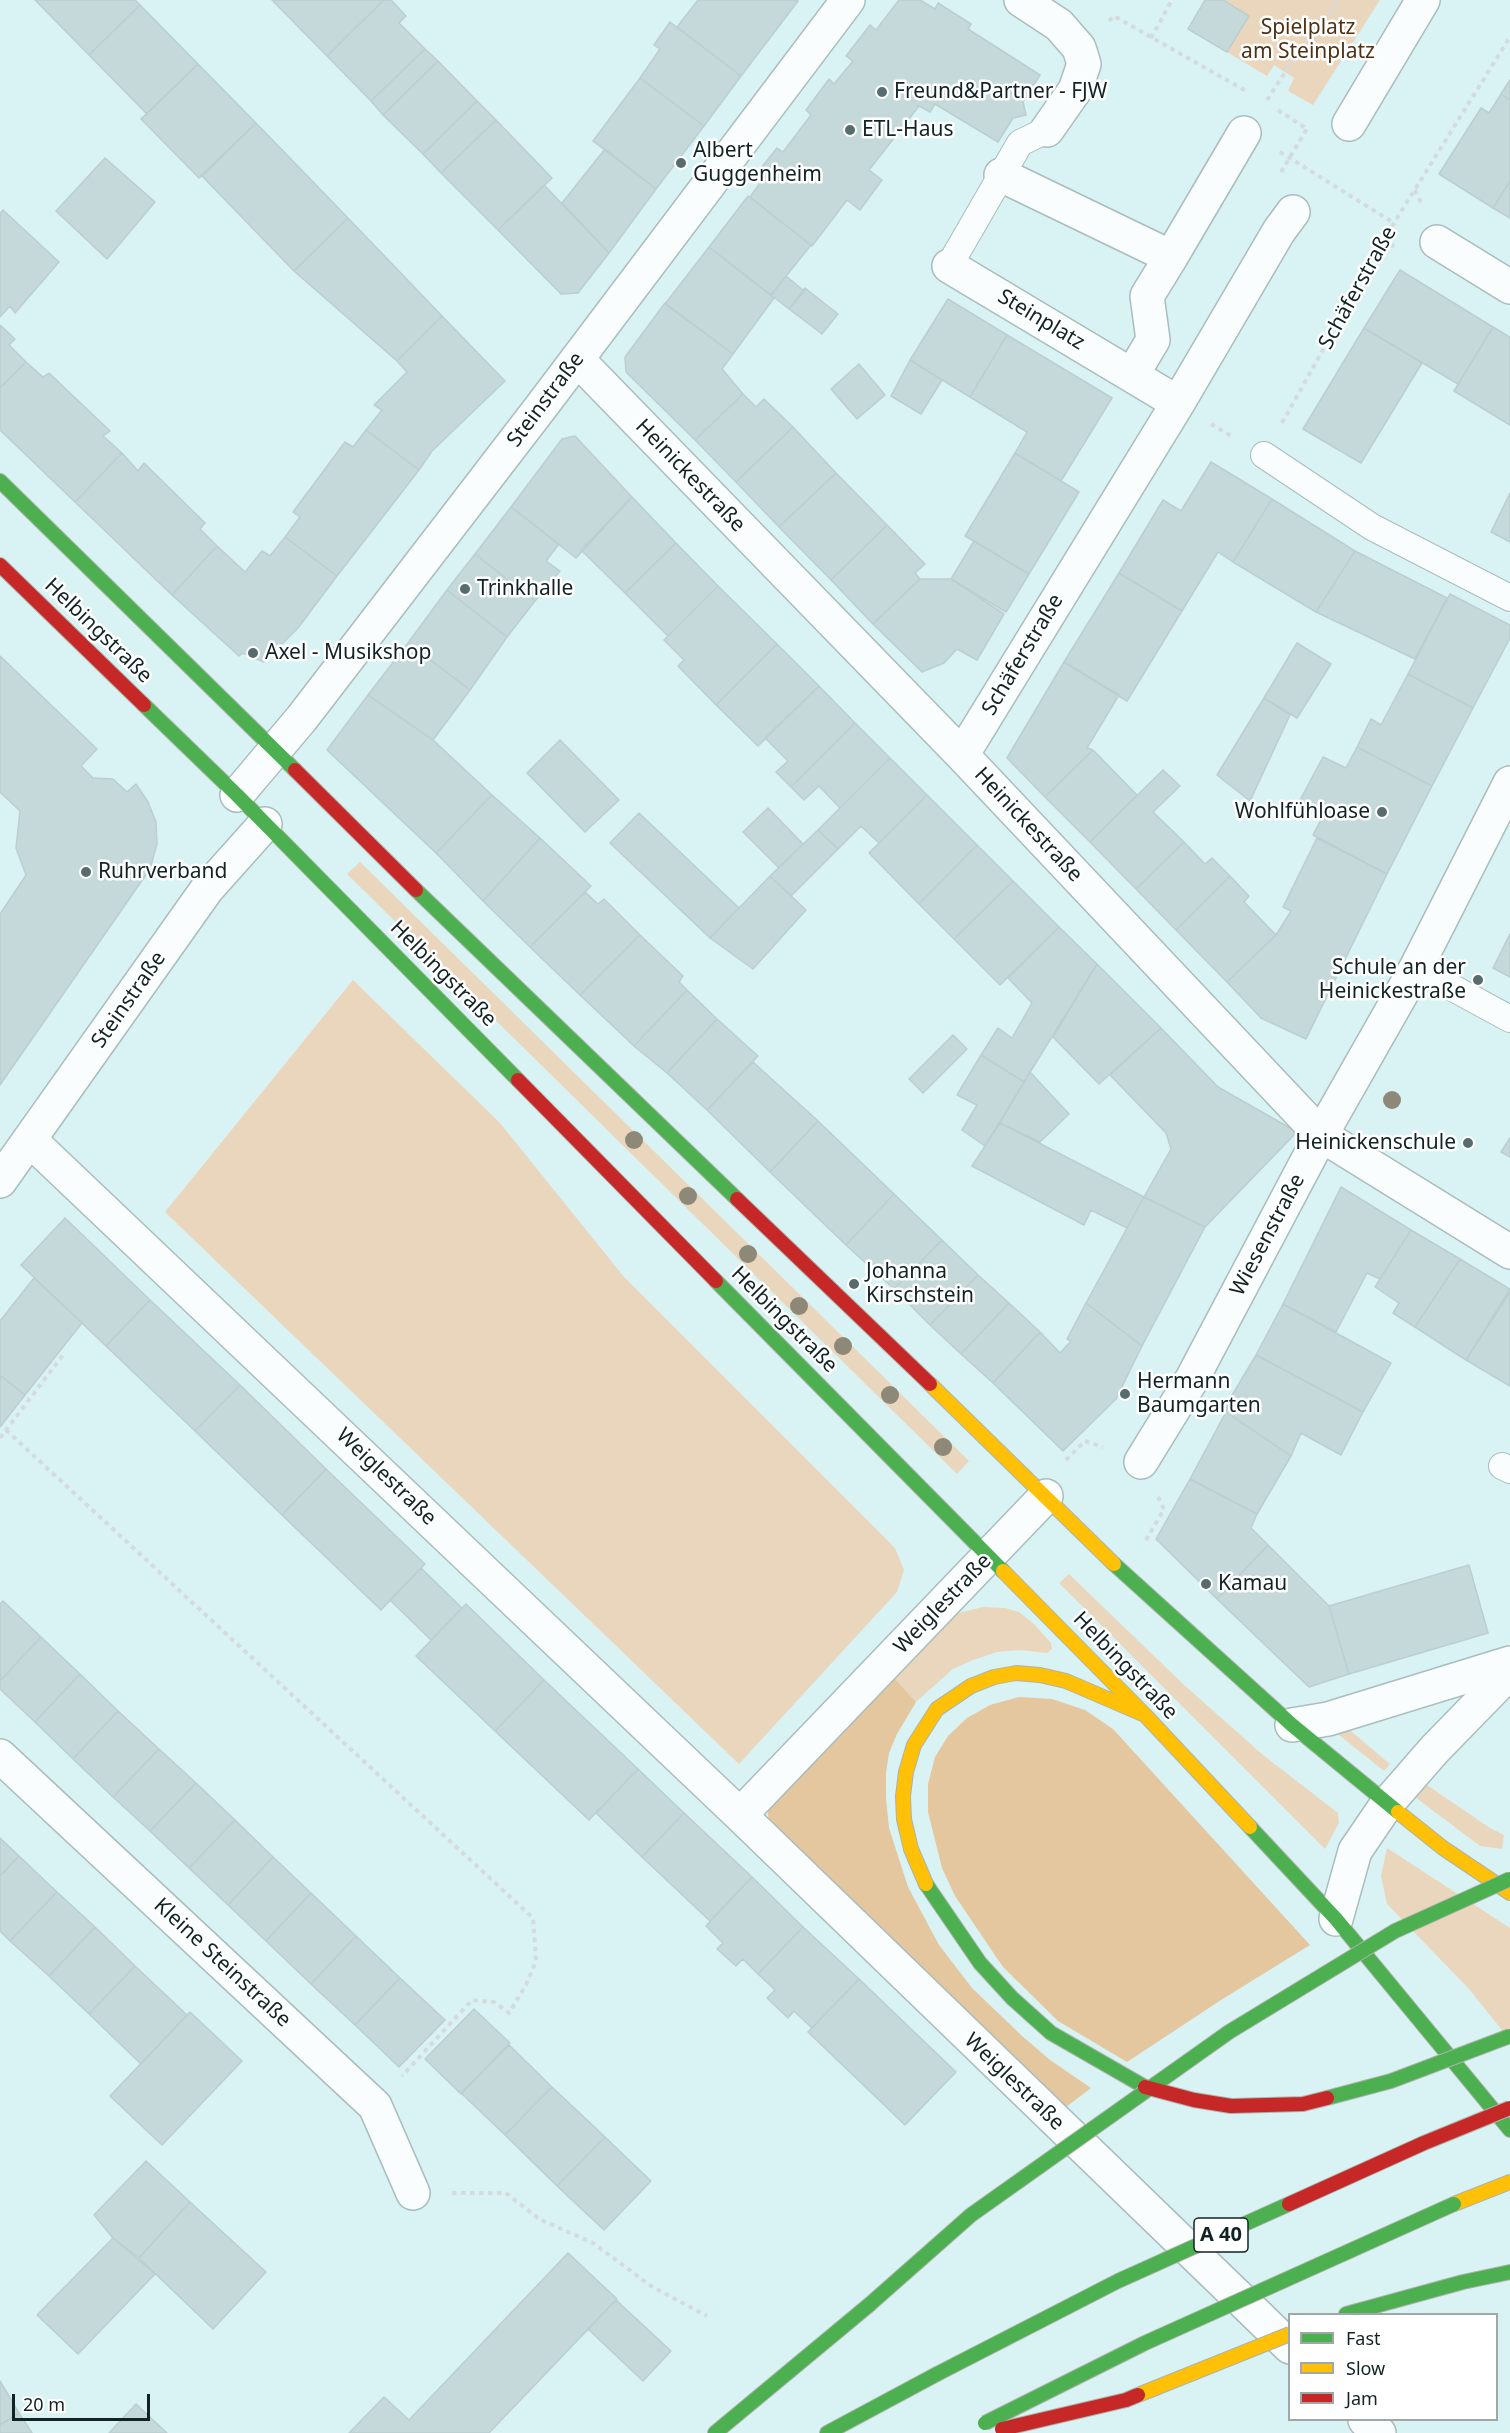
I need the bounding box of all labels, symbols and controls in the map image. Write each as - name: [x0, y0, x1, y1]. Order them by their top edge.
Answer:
- park label: Spielplatz am Steinplatz: [1241, 15, 1375, 65]
- place label: Freund&Partner - FJW: [894, 79, 1107, 105]
- marker: Freund&Partner - FJW: [875, 85, 889, 99]
- place label: ETL-Haus: [862, 117, 953, 143]
- marker: ETL-Haus: [843, 123, 857, 137]
- place label: Albert Guggenheim: [693, 138, 822, 188]
- marker: Albert Guggenheim: [674, 156, 688, 170]
- street label: Schäferstraße: [1314, 222, 1402, 354]
- street label: Steinplatz: [993, 284, 1089, 356]
- street label: Steinstraße: [502, 348, 590, 452]
- street label: Heinickestraße: [630, 414, 750, 538]
- street label: Helbingstraße: [39, 573, 157, 689]
- place label: Trinkhalle: [477, 576, 573, 602]
- marker: Trinkhalle: [458, 582, 472, 596]
- street label: Schäferstraße: [977, 590, 1069, 720]
- place label: Axel - Musikshop: [265, 640, 431, 666]
- marker: Axel - Musikshop: [246, 646, 260, 660]
- street label: Heinickestraße: [969, 763, 1087, 887]
- place label: Wohlfühloase: [1235, 799, 1370, 825]
- marker: Wohlfühloase: [1375, 805, 1389, 819]
- place label: Ruhrverband: [98, 859, 227, 885]
- marker: Ruhrverband: [79, 865, 93, 879]
- street label: Helbingstraße: [385, 916, 501, 1032]
- street label: Steinstraße: [87, 947, 171, 1053]
- place label: Schule an der Heinickestraße: [1319, 955, 1466, 1005]
- marker: Schule an der Heinickestraße: [1471, 973, 1485, 987]
- place label: Heinickenschule: [1295, 1130, 1456, 1156]
- marker: Heinickenschule: [1461, 1136, 1475, 1150]
- street label: Wiesenstraße: [1225, 1170, 1311, 1300]
- place label: Johanna Kirschstein: [866, 1259, 974, 1309]
- street label: Helbingstraße: [726, 1262, 842, 1378]
- marker: Johanna Kirschstein: [847, 1277, 861, 1291]
- place label: Hermann Baumgarten: [1137, 1369, 1261, 1419]
- marker: Hermann Baumgarten: [1118, 1387, 1132, 1401]
- street label: Weiglestraße: [331, 1423, 441, 1531]
- street label: Weiglestraße: [889, 1549, 997, 1659]
- place label: Kamau: [1218, 1571, 1287, 1597]
- marker: Kamau: [1199, 1577, 1213, 1591]
- street label: Helbingstraße: [1067, 1607, 1183, 1725]
- street label: Kleine Steinstraße: [148, 1893, 296, 2033]
- street label: Weiglestraße: [959, 2028, 1069, 2136]
- road number: A 40: [1194, 2218, 1248, 2252]
- legend: [1288, 2313, 1498, 2421]
- text: Fast: [1346, 2326, 1381, 2350]
- text: Slow: [1346, 2356, 1385, 2380]
- scale bar: [15, 2382, 153, 2420]
- text: Jam: [1346, 2386, 1378, 2410]
- text: 20 m: [23, 2392, 65, 2416]

